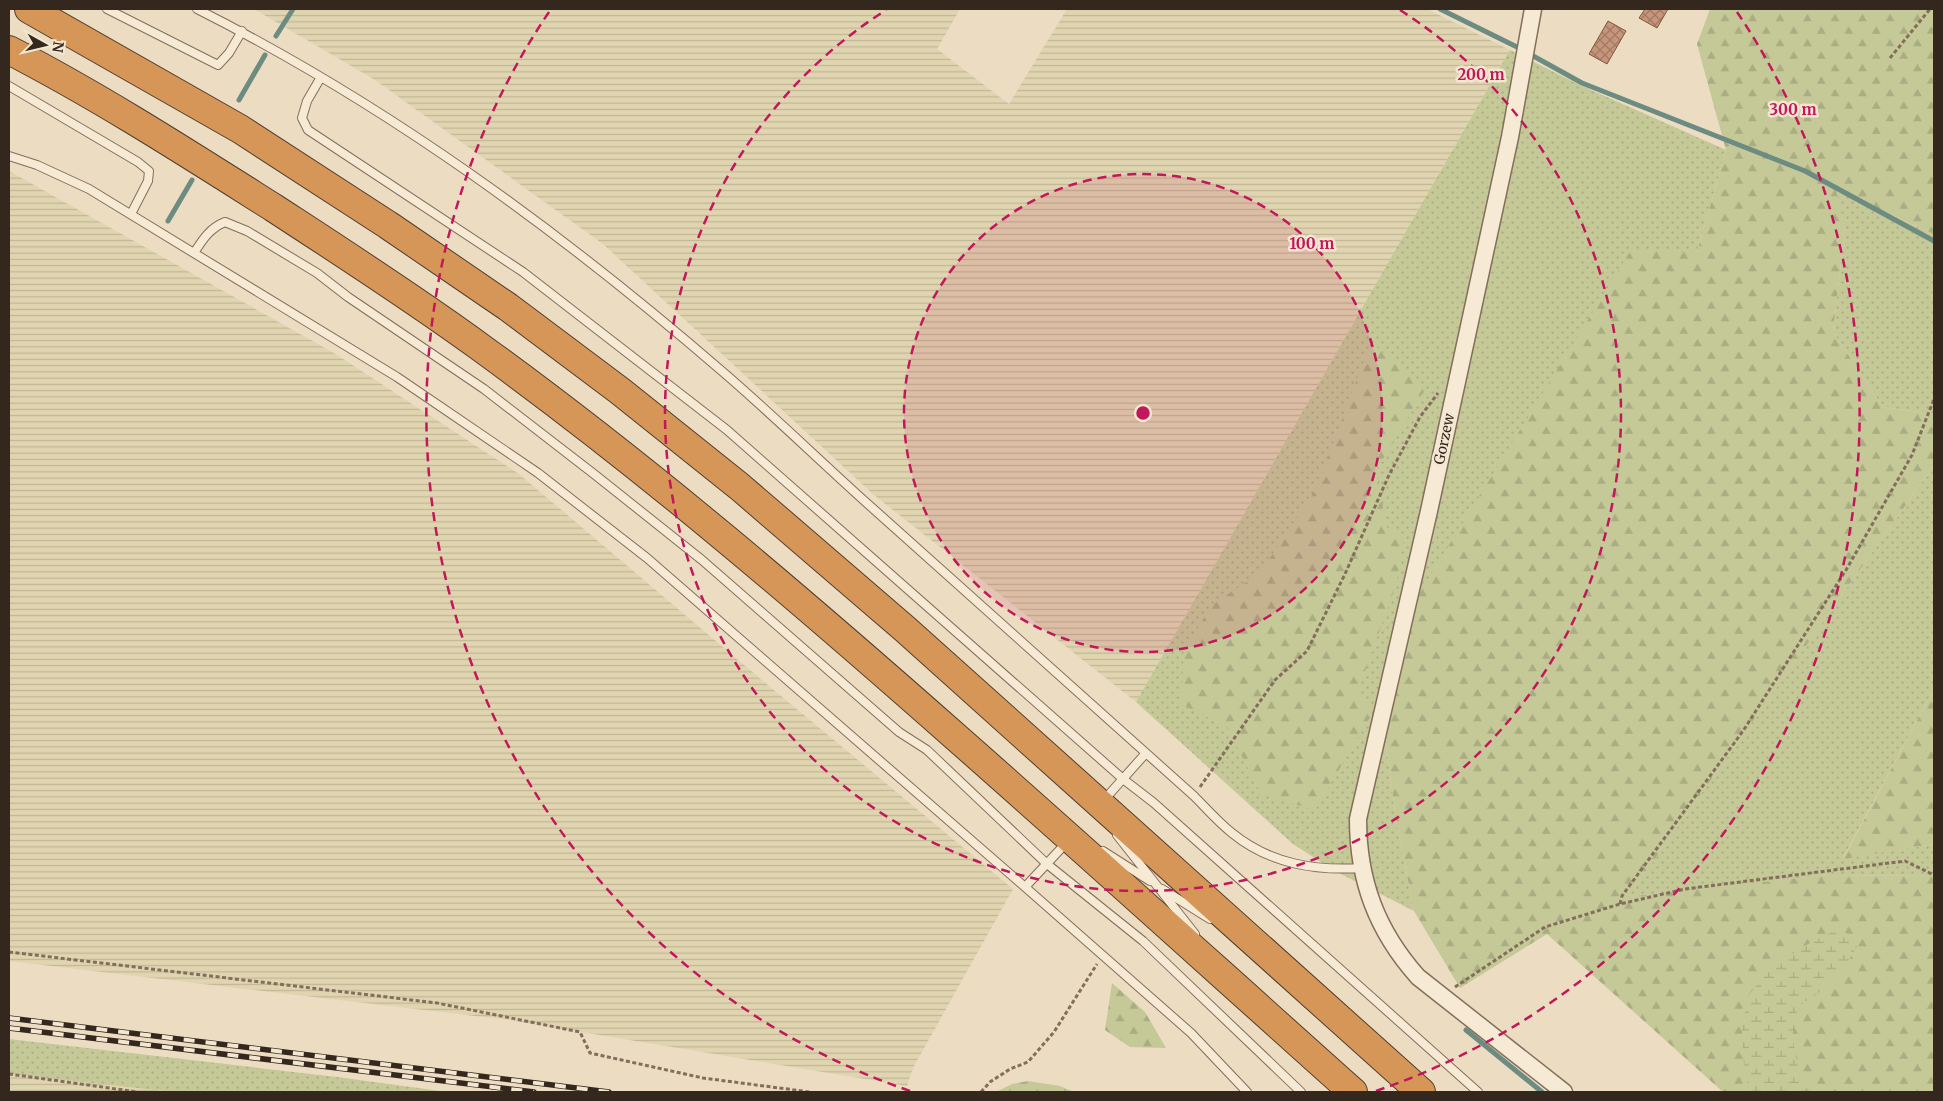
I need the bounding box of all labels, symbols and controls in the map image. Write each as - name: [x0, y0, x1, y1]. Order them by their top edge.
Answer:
- north arrow: [20, 20, 70, 70]
- text: N: [48, 40, 68, 54]
- text: 200 m: [1457, 65, 1505, 84]
- text: 300 m: [1769, 100, 1817, 119]
- text: 100 m: [1290, 234, 1334, 253]
- centre of rings: [1134, 404, 1152, 422]
- street label: Gorzew: [1430, 412, 1458, 466]

